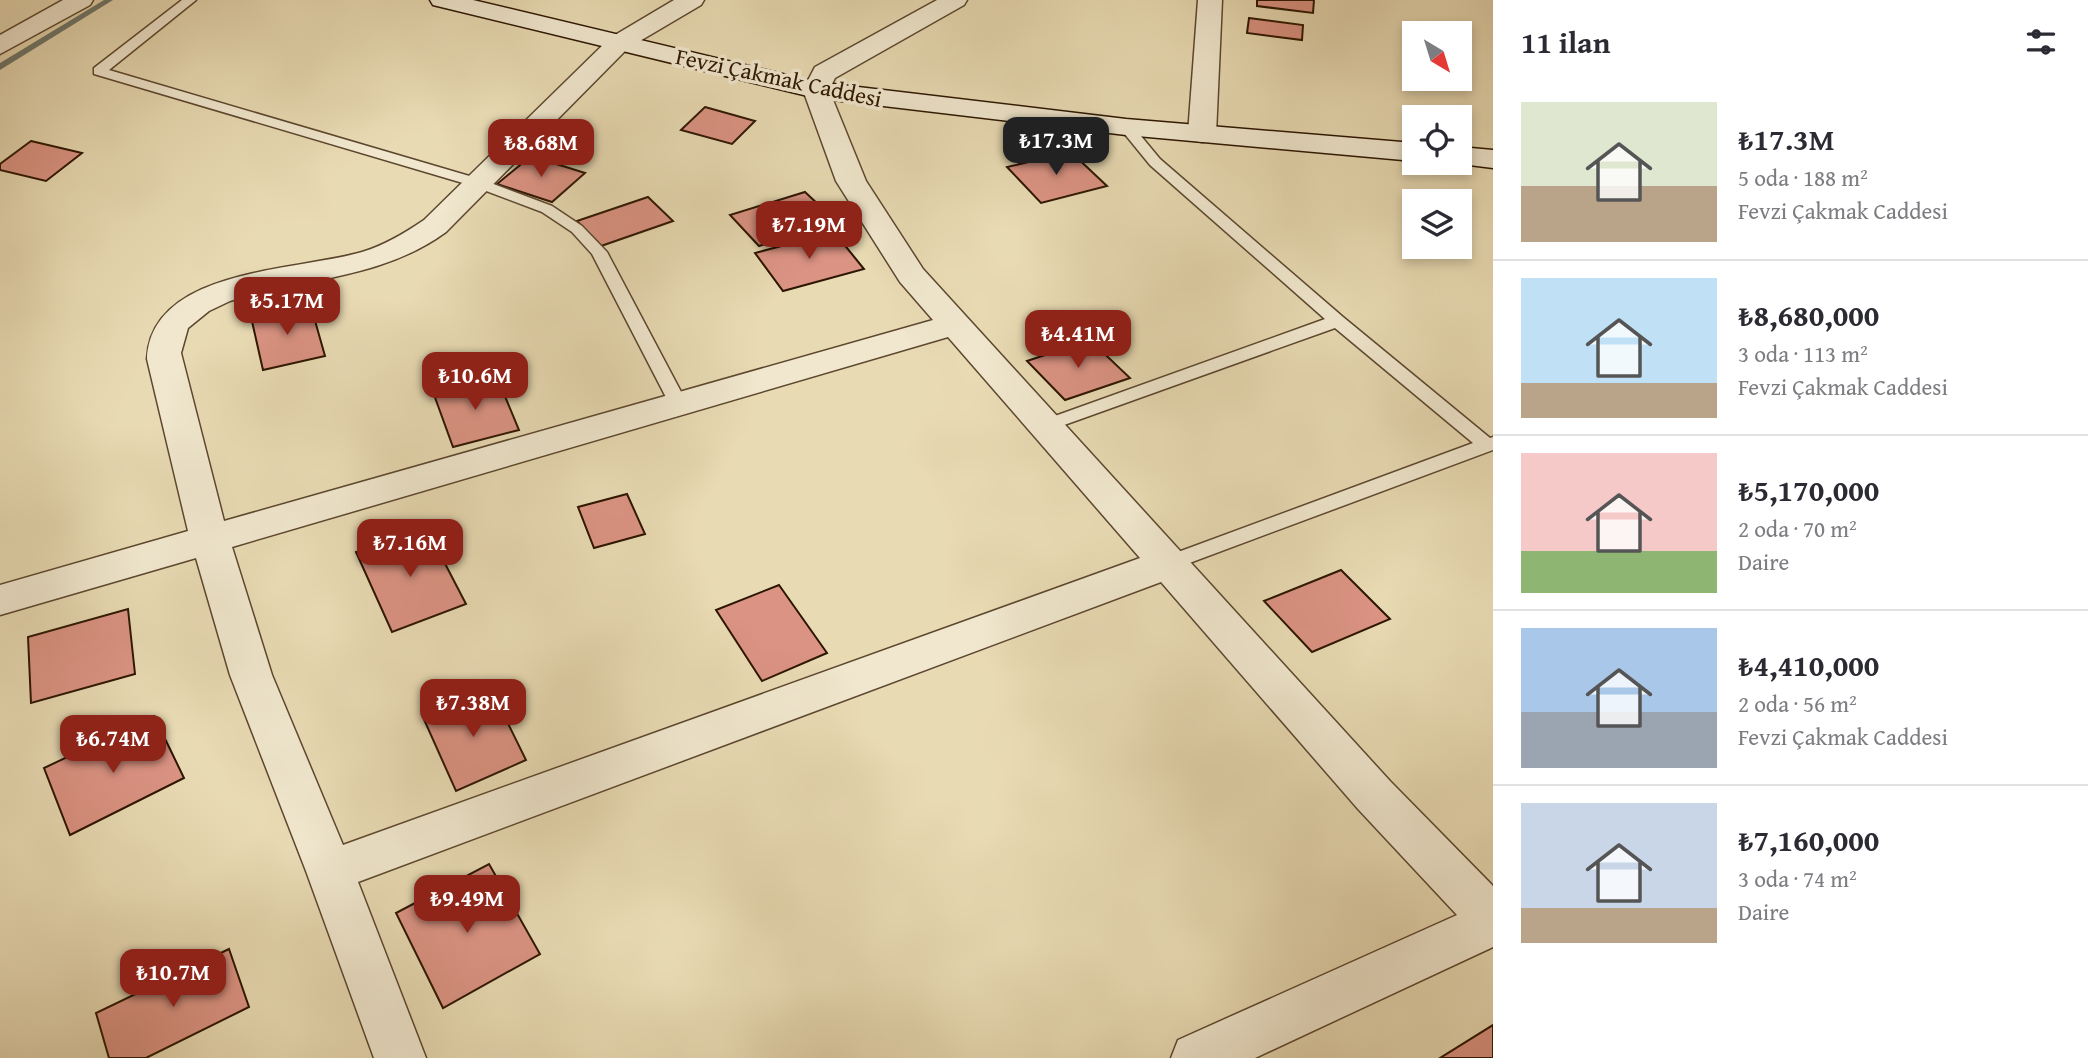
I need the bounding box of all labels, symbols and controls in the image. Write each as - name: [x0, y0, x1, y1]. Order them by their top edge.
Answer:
- text: 11 ilan: [1521, 20, 1610, 64]
- north arrow: [1402, 21, 1472, 91]
- map controls: [1402, 21, 1472, 259]
- icon: filters: [2022, 23, 2060, 61]
- street label: Fevzi Çakmak Caddesi: [673, 39, 885, 115]
- button: locate: [1402, 105, 1472, 175]
- text: ₺17.3M: [1738, 117, 1834, 161]
- pin: ₺17.3M: [999, 118, 1113, 177]
- pin: ₺8.68M: [484, 120, 598, 179]
- text: ₺17.3M: [1019, 123, 1093, 156]
- text: ₺8.68M: [504, 125, 578, 158]
- icon: home: [1577, 130, 1661, 214]
- text: 5 oda · 188 m²: [1738, 161, 1868, 194]
- button: layers: [1402, 189, 1472, 259]
- text: Fevzi Çakmak Caddesi: [1738, 194, 1948, 227]
- pin: ₺7.19M: [752, 202, 866, 261]
- text: ₺7.19M: [772, 207, 846, 240]
- pin: ₺5.17M: [230, 278, 344, 337]
- text: ₺5.17M: [250, 283, 324, 316]
- text: ₺8,680,000: [1738, 293, 1879, 337]
- icon: home: [1577, 306, 1661, 390]
- pin: ₺4.41M: [1021, 310, 1135, 370]
- text: ₺4.41M: [1041, 316, 1115, 349]
- text: 3 oda · 113 m²: [1738, 337, 1868, 370]
- pin: ₺10.6M: [418, 352, 532, 412]
- text: ₺10.6M: [438, 358, 512, 391]
- text: Fevzi Çakmak Caddesi: [1738, 370, 1948, 403]
- text: ₺5,170,000: [1738, 468, 1879, 512]
- icon: home: [1577, 481, 1661, 565]
- text: 2 oda · 70 m²: [1738, 512, 1857, 545]
- pin: ₺7.16M: [353, 520, 467, 579]
- text: ₺7.16M: [373, 525, 447, 558]
- text: Daire: [1738, 545, 1789, 578]
- text: ₺4,410,000: [1738, 643, 1879, 687]
- icon: home: [1577, 656, 1661, 740]
- pin: ₺7.38M: [416, 680, 530, 739]
- text: ₺7.38M: [436, 685, 510, 718]
- text: 2 oda · 56 m²: [1738, 687, 1857, 720]
- pin: ₺6.74M: [56, 716, 170, 775]
- text: Fevzi Çakmak Caddesi: [1738, 720, 1948, 753]
- text: ₺6.74M: [76, 721, 150, 754]
- text: ₺7,160,000: [1738, 818, 1879, 862]
- icon: home: [1577, 831, 1661, 915]
- text: 3 oda · 74 m²: [1738, 862, 1857, 895]
- pin: ₺9.49M: [410, 876, 524, 935]
- text: ₺9.49M: [430, 881, 504, 914]
- text: Daire: [1738, 895, 1789, 928]
- pin: ₺10.7M: [116, 950, 230, 1009]
- text: ₺10.7M: [136, 955, 210, 988]

